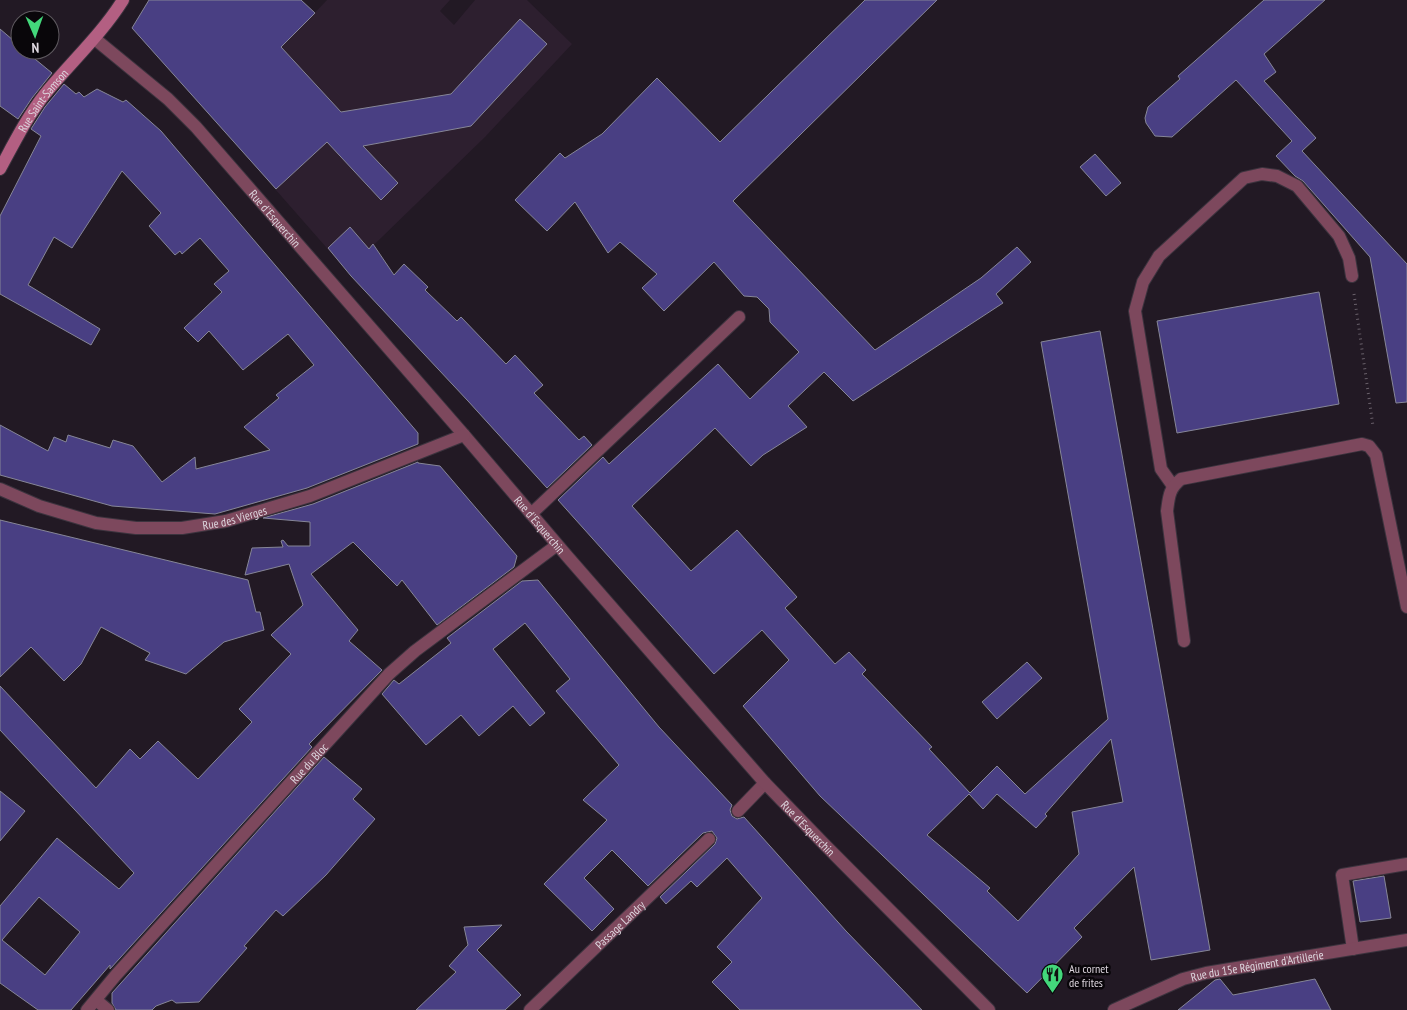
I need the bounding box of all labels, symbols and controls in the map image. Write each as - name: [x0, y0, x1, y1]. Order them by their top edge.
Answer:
- north arrow: [10, 10, 60, 60]
- text: N: [31, 39, 40, 57]
- street label: Rue Saint-Samson: [14, 66, 71, 135]
- street label: Rue d'Esquerchin: [246, 186, 304, 250]
- street label: Rue d'Esquerchin: [511, 493, 569, 557]
- street label: Rue des Vierges: [201, 502, 268, 532]
- street label: Rue du Bloc: [286, 739, 331, 786]
- street label: Rue d'Esquerchin: [778, 797, 839, 859]
- street label: Passage Landry: [592, 897, 648, 952]
- street label: Rue du 15e Régiment d'Artillerie: [1189, 946, 1325, 984]
- place label: Au cornet de frites: [1069, 961, 1109, 990]
- restaurant icon: Au cornet de frites: [1041, 963, 1065, 994]

